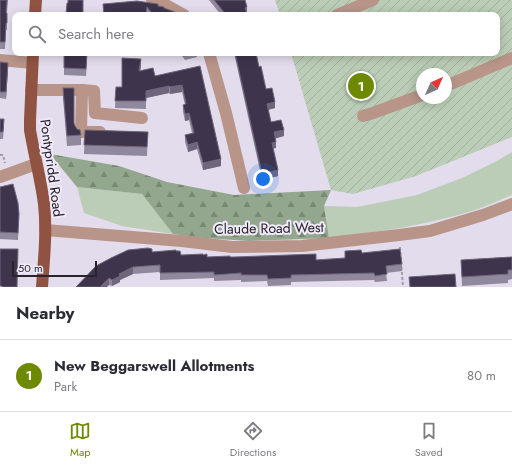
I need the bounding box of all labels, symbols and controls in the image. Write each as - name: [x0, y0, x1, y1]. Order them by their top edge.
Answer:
- search box: [12, 12, 500, 56]
- icon: search: [26, 23, 48, 45]
- text: Search here: [58, 23, 134, 45]
- north arrow: [416, 68, 452, 104]
- pin: 1: [348, 71, 374, 101]
- street label: Pontypridd Road: [35, 118, 69, 218]
- your location: [253, 169, 273, 189]
- street label: Claude Road West: [214, 217, 325, 239]
- scale bar: [12, 259, 97, 278]
- text: 50 m: [18, 260, 43, 276]
- text: Nearby: [16, 301, 74, 325]
- text: New Beggarswell Allotments: [54, 355, 254, 377]
- text: 1: [26, 366, 32, 385]
- text: 80 m: [467, 366, 496, 385]
- text: Park: [54, 377, 77, 396]
- tab: Map: [69, 420, 91, 460]
- tab: Directions: [230, 420, 276, 460]
- tab: Saved: [415, 420, 443, 460]

